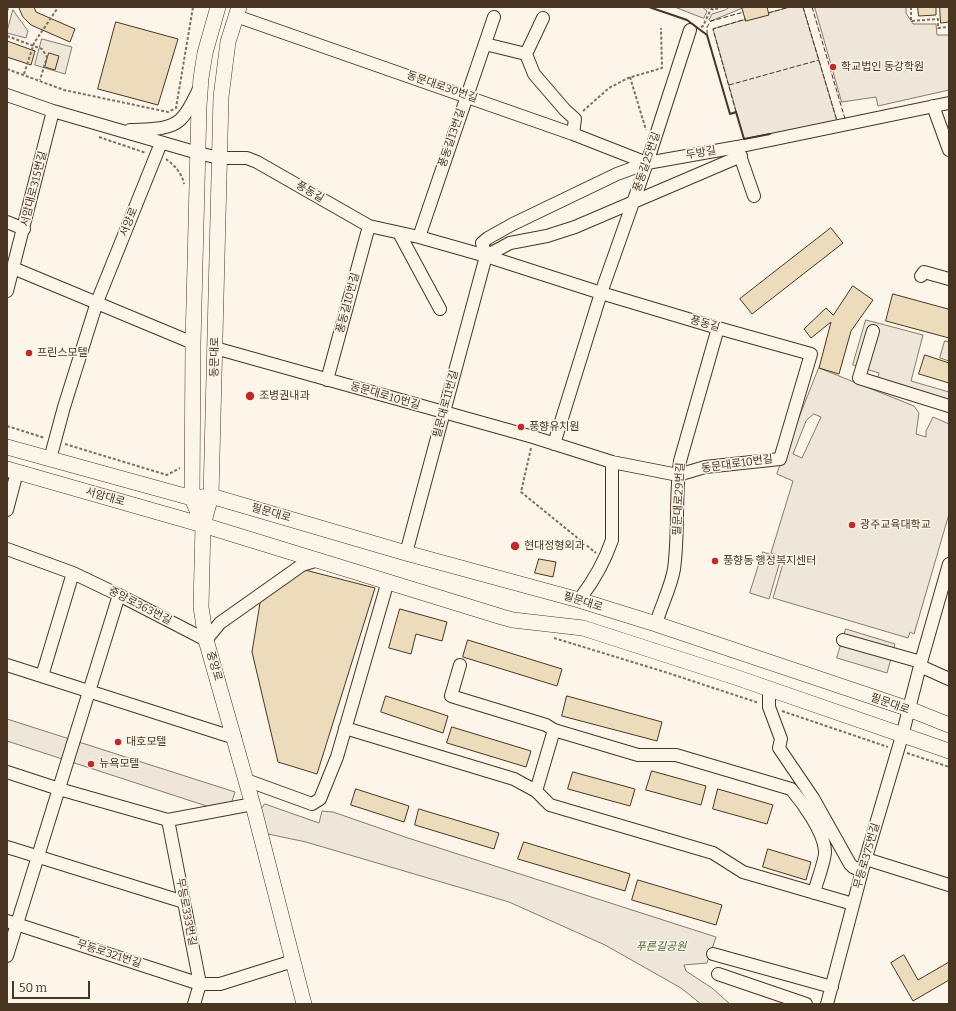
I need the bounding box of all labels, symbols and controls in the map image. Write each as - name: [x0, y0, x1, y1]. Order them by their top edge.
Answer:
- place label: 학교법인 동강학원: [841, 60, 924, 74]
- marker: 학교법인 동강학원: [828, 62, 838, 72]
- street label: 동문대로30번길: [405, 69, 479, 105]
- street label: 풍동길13번길: [436, 107, 468, 169]
- street label: 풍동길25번길: [631, 130, 663, 194]
- street label: 두방길: [685, 144, 717, 162]
- street label: 서암대로315번길: [18, 150, 50, 228]
- street label: 풍동길: [294, 179, 326, 205]
- street label: 서양로: [117, 205, 141, 239]
- street label: 풍동길10번길: [334, 271, 362, 335]
- street label: 풍동길: [689, 313, 721, 335]
- street label: 동문대로: [208, 337, 222, 377]
- place label: 프린스모텔: [37, 346, 88, 360]
- marker: 프린스모텔: [24, 348, 34, 358]
- street label: 필문대로11번길: [431, 369, 461, 439]
- street label: 동문대로10번길: [348, 380, 422, 412]
- place label: 조병권내과: [259, 389, 310, 403]
- marker: 조병권내과: [244, 390, 256, 402]
- place label: 풍향유치원: [529, 420, 580, 434]
- marker: 풍향유치원: [516, 422, 526, 432]
- street label: 동문대로10번길: [700, 452, 774, 476]
- street label: 필문대로29번길: [670, 462, 688, 536]
- street label: 서암대로: [84, 485, 126, 509]
- street label: 필문대로: [250, 501, 292, 525]
- place label: 광주교육대학교: [860, 518, 931, 532]
- marker: 광주교육대학교: [847, 520, 857, 530]
- place label: 현대정형외과: [524, 539, 585, 553]
- marker: 현대정형외과: [509, 540, 521, 552]
- place label: 풍향동 행정복지센터: [723, 554, 816, 568]
- marker: 풍향동 행정복지센터: [710, 556, 720, 566]
- street label: 중앙로363번길: [106, 584, 174, 628]
- street label: 필문대로: [562, 590, 604, 614]
- street label: 중앙로: [203, 650, 225, 682]
- street label: 필문대로: [869, 691, 911, 717]
- place label: 대호모텔: [126, 735, 166, 749]
- marker: 대호모텔: [113, 737, 123, 747]
- place label: 뉴욕모텔: [99, 757, 139, 771]
- marker: 뉴욕모텔: [86, 759, 96, 769]
- street label: 무등로375번길: [851, 821, 883, 891]
- street label: 무등로333번길: [173, 877, 199, 947]
- street label: 무등로321번길: [75, 937, 143, 971]
- park label: 푸른길공원: [636, 940, 686, 954]
- scale bar: [14, 973, 92, 999]
- text: 50 m: [19, 981, 47, 995]

